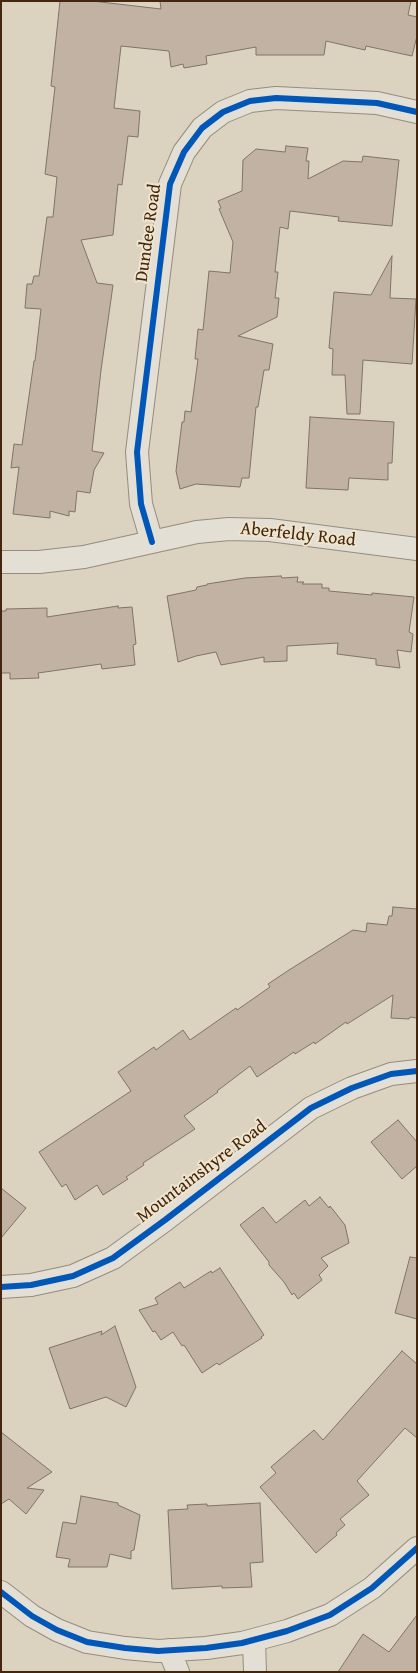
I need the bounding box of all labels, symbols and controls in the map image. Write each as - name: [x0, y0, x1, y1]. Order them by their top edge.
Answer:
- street label: Dundee Road: [131, 183, 167, 283]
- street label: Aberfeldy Road: [239, 518, 357, 552]
- street label: Mountainshyre Road: [133, 1116, 271, 1228]

